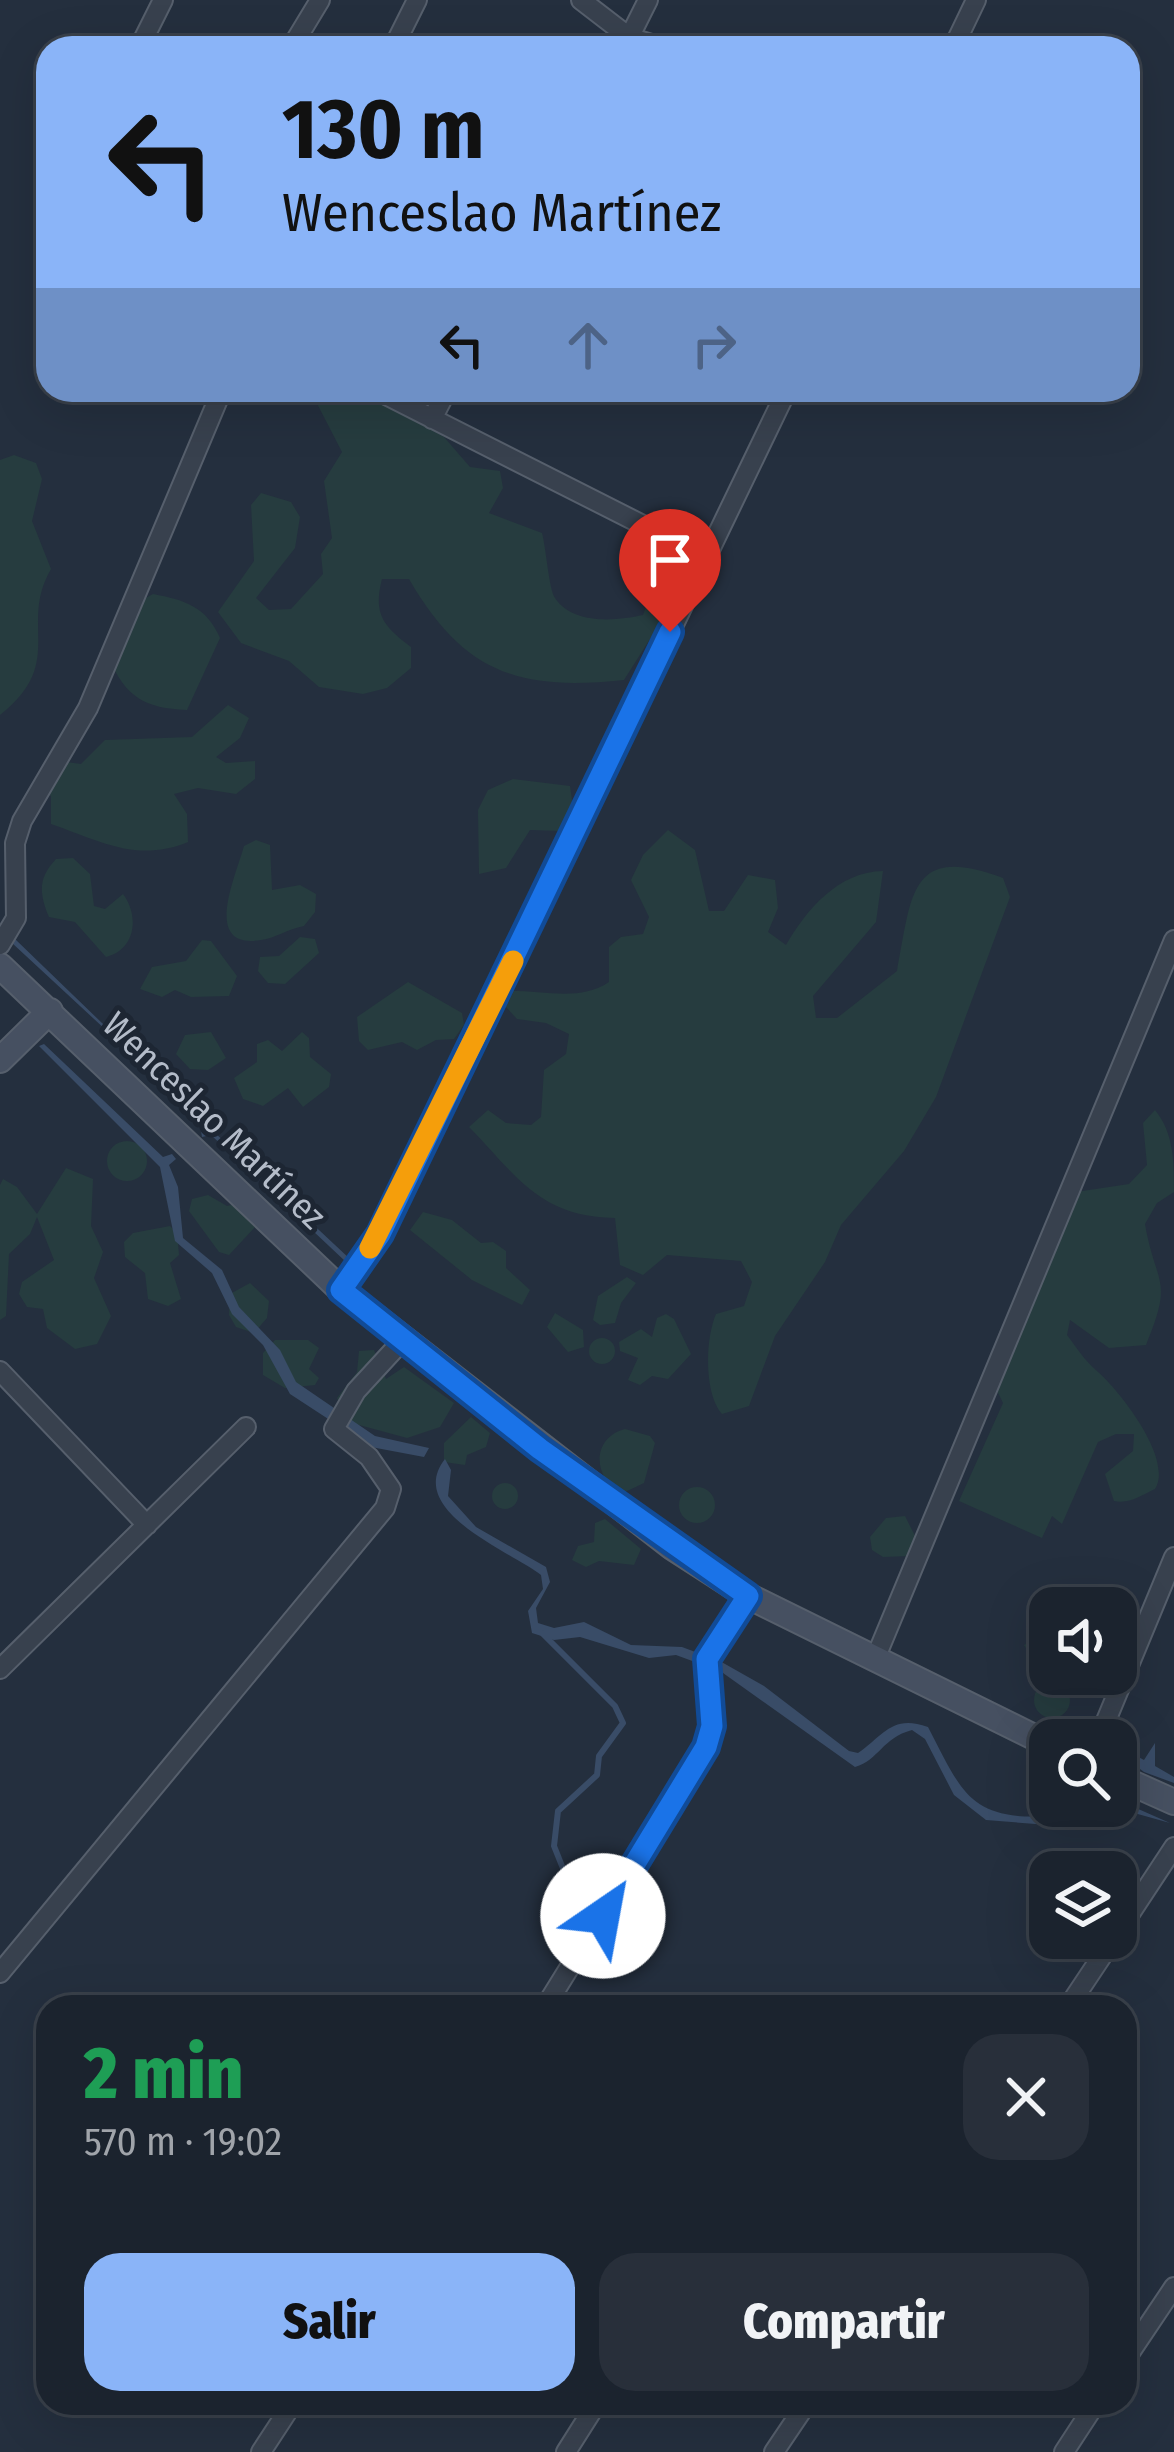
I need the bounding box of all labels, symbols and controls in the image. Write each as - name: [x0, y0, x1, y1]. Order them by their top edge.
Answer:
- text: 130 m: [282, 79, 485, 180]
- icon: left: [84, 84, 240, 240]
- text: Wenceslao Martínez: [282, 181, 721, 245]
- icon: left: [429, 312, 495, 378]
- icon: ahead: [555, 312, 621, 378]
- icon: right: [681, 312, 747, 378]
- pin: [619, 509, 721, 632]
- icon: arrive: [637, 527, 703, 593]
- street label: Wenceslao Martínez: [94, 1003, 335, 1238]
- map controls: [1029, 1587, 1137, 1959]
- button: sound: [1029, 1587, 1137, 1695]
- button: search: [1029, 1719, 1137, 1827]
- button: layers: [1029, 1851, 1137, 1959]
- position arrow: [540, 1853, 666, 1979]
- text: 2 min: [84, 2031, 243, 2117]
- button: close: [963, 2034, 1089, 2160]
- text: 570 m · 19:02: [84, 2119, 282, 2165]
- button: Salir: [84, 2253, 575, 2391]
- button: Compartir: [599, 2253, 1089, 2391]

